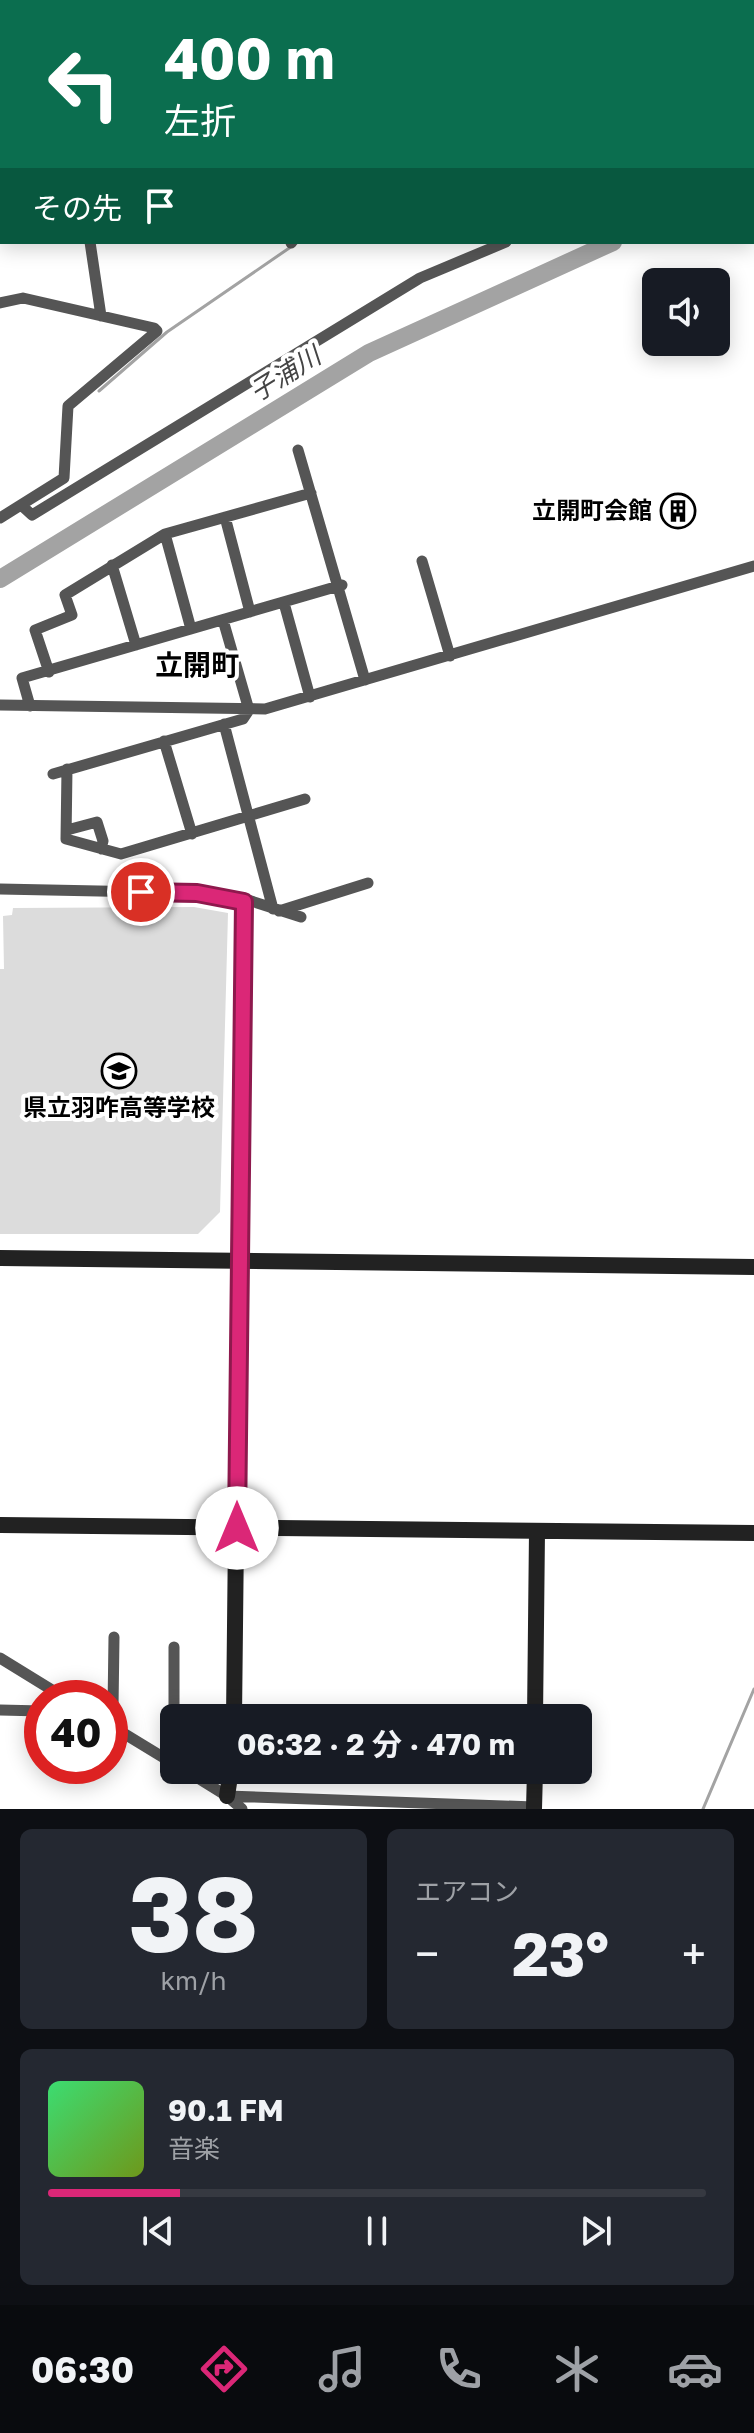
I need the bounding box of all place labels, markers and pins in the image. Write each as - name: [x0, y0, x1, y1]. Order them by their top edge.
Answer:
- building icon: 立開町会館: [659, 492, 697, 530]
- place label: 立開町会館: [532, 495, 652, 524]
- pin: [107, 858, 175, 926]
- school or university icon: 県立羽咋高等学校: [100, 1052, 138, 1090]
- place label: 県立羽咋高等学校: [23, 1092, 215, 1121]

